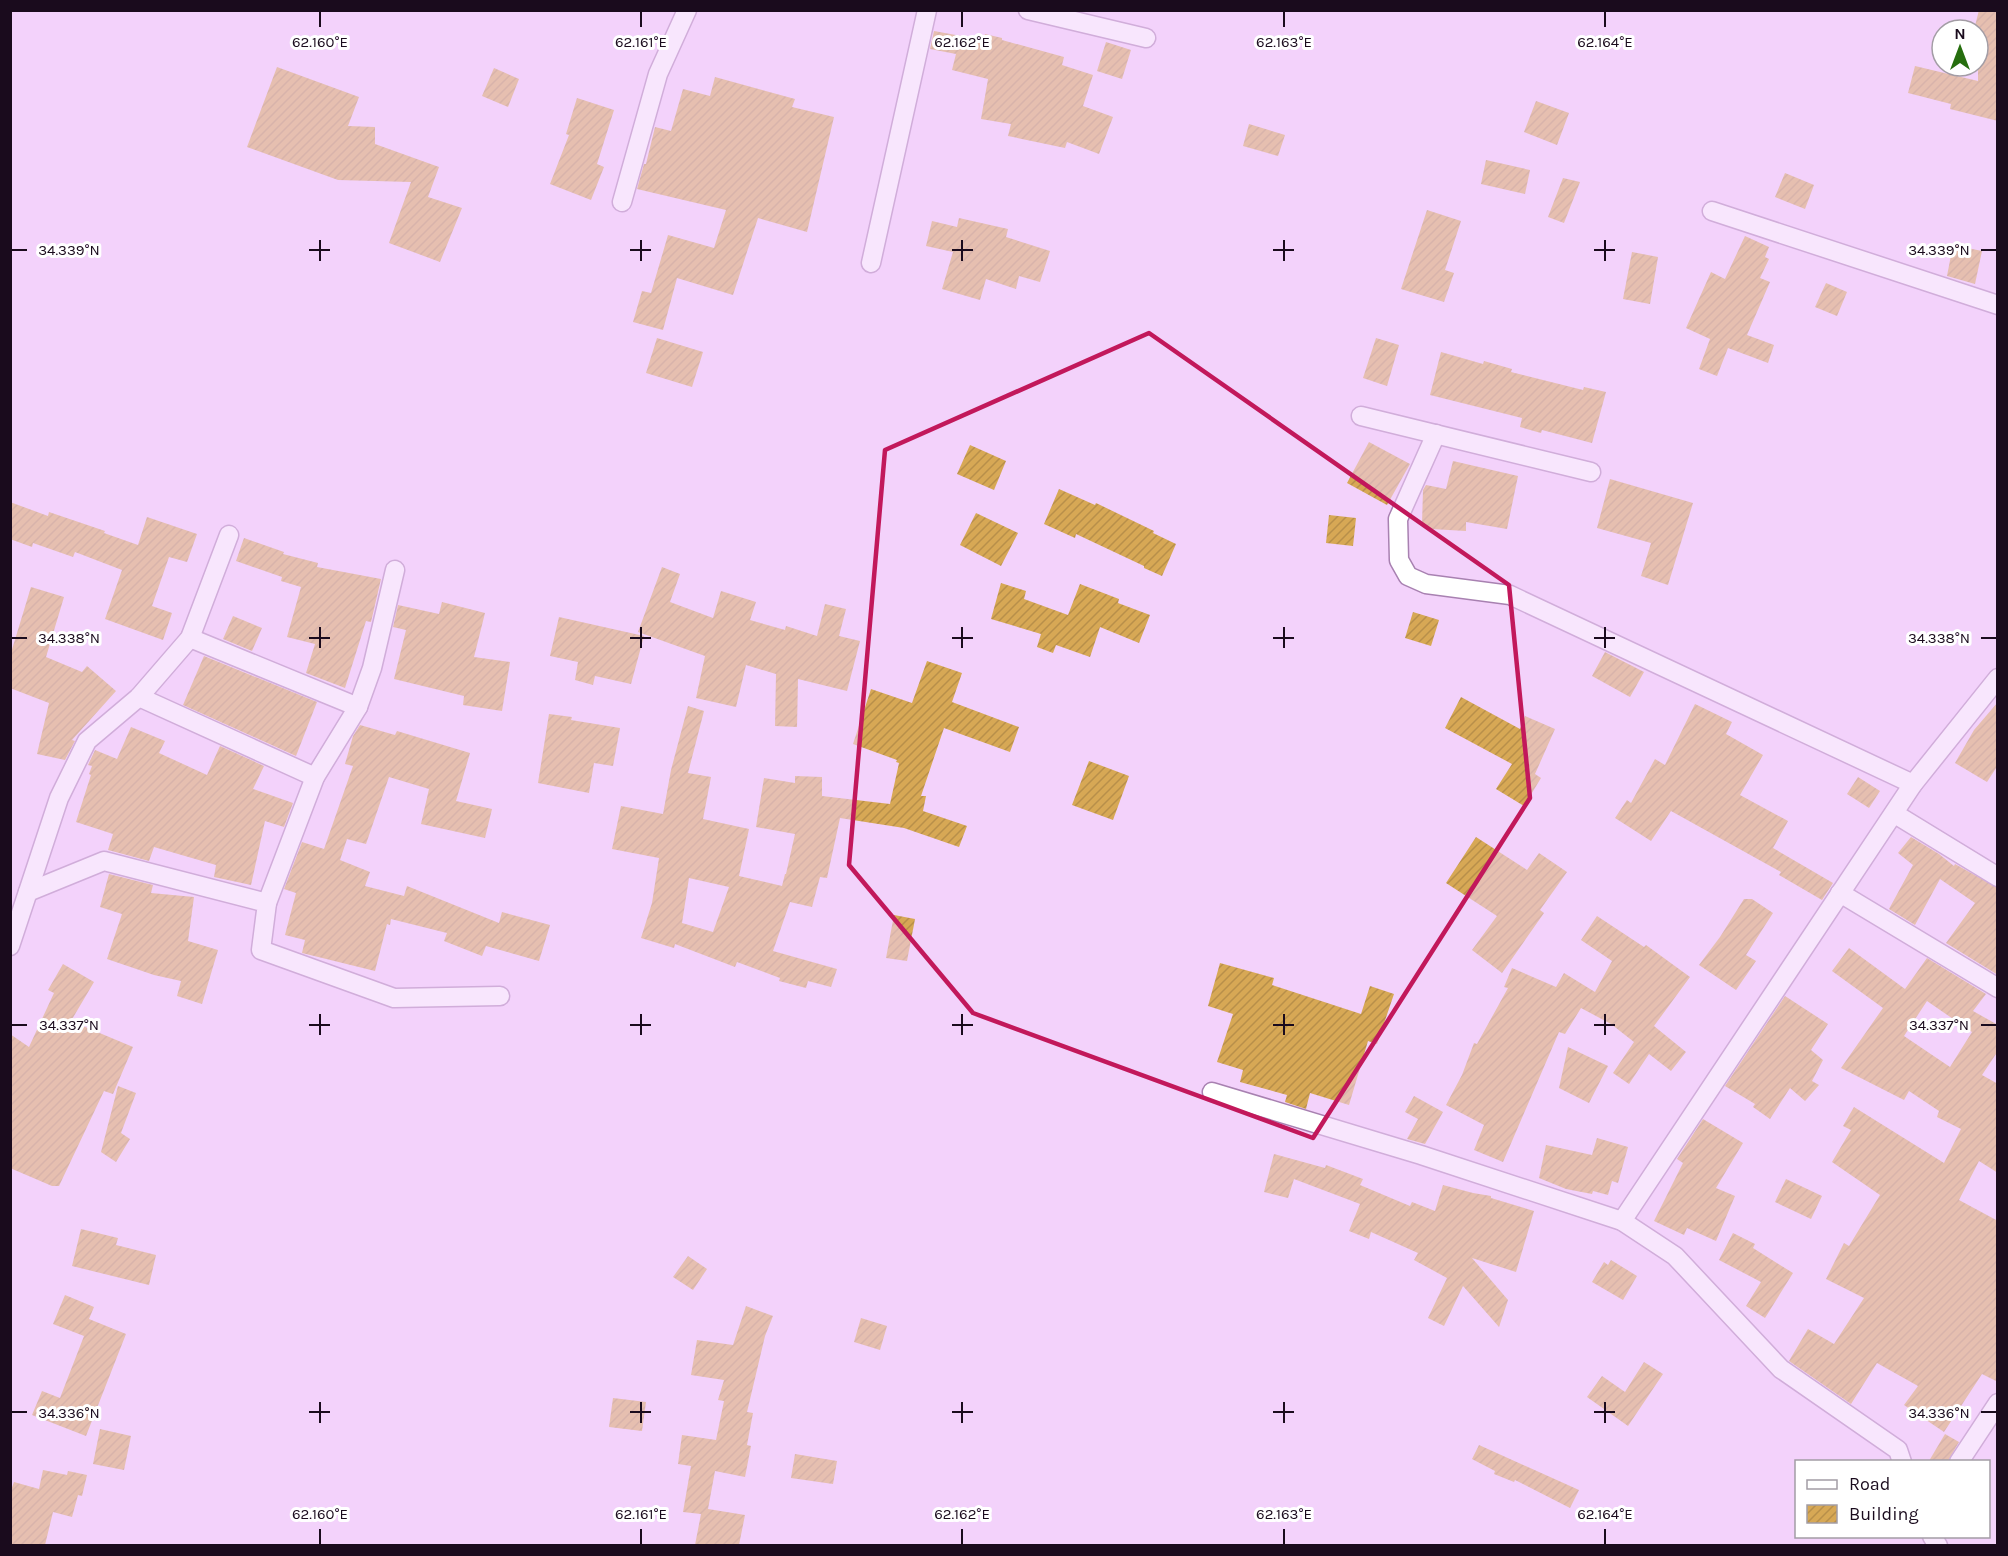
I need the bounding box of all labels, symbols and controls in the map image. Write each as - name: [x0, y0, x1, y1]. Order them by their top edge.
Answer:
- north arrow: [1930, 18, 1990, 78]
- text: N: [1954, 24, 1966, 43]
- text: 62.160°E: [292, 33, 348, 51]
- text: 62.161°E: [615, 33, 667, 51]
- text: 62.162°E: [934, 33, 990, 51]
- text: 62.163°E: [1256, 33, 1312, 51]
- text: 62.164°E: [1577, 33, 1633, 51]
- text: 34.339°N: [38, 241, 100, 259]
- text: 34.339°N: [1908, 241, 1970, 259]
- text: 34.338°N: [38, 629, 100, 647]
- text: 34.338°N: [1908, 629, 1970, 647]
- text: 34.337°N: [39, 1016, 99, 1034]
- text: 34.337°N: [1909, 1016, 1969, 1034]
- text: 34.336°N: [38, 1404, 100, 1422]
- text: 34.336°N: [1908, 1404, 1970, 1422]
- legend: [1795, 1460, 1990, 1538]
- text: Road: [1849, 1473, 1890, 1495]
- text: Building: [1849, 1503, 1919, 1525]
- text: 62.160°E: [292, 1505, 348, 1523]
- text: 62.161°E: [615, 1505, 667, 1523]
- text: 62.162°E: [934, 1505, 990, 1523]
- text: 62.163°E: [1256, 1505, 1312, 1523]
- text: 62.164°E: [1577, 1505, 1633, 1523]

